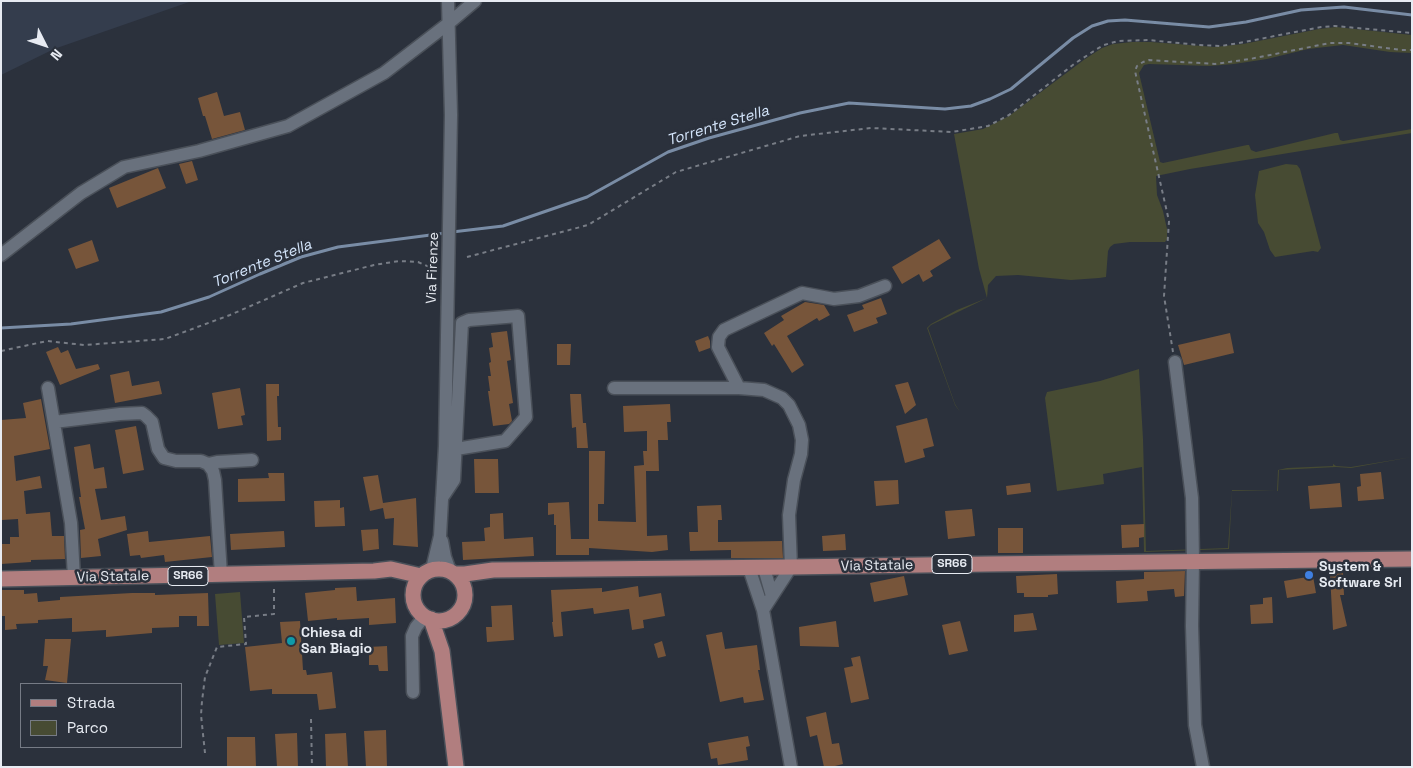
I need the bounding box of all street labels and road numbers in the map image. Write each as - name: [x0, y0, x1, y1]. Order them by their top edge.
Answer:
- street label: Via Firenze: [423, 232, 443, 304]
- road number: SR66: [932, 554, 972, 574]
- street label: Via Statale: [841, 557, 913, 575]
- road number: SR66: [168, 566, 208, 586]
- street label: Via Statale: [77, 568, 149, 586]

